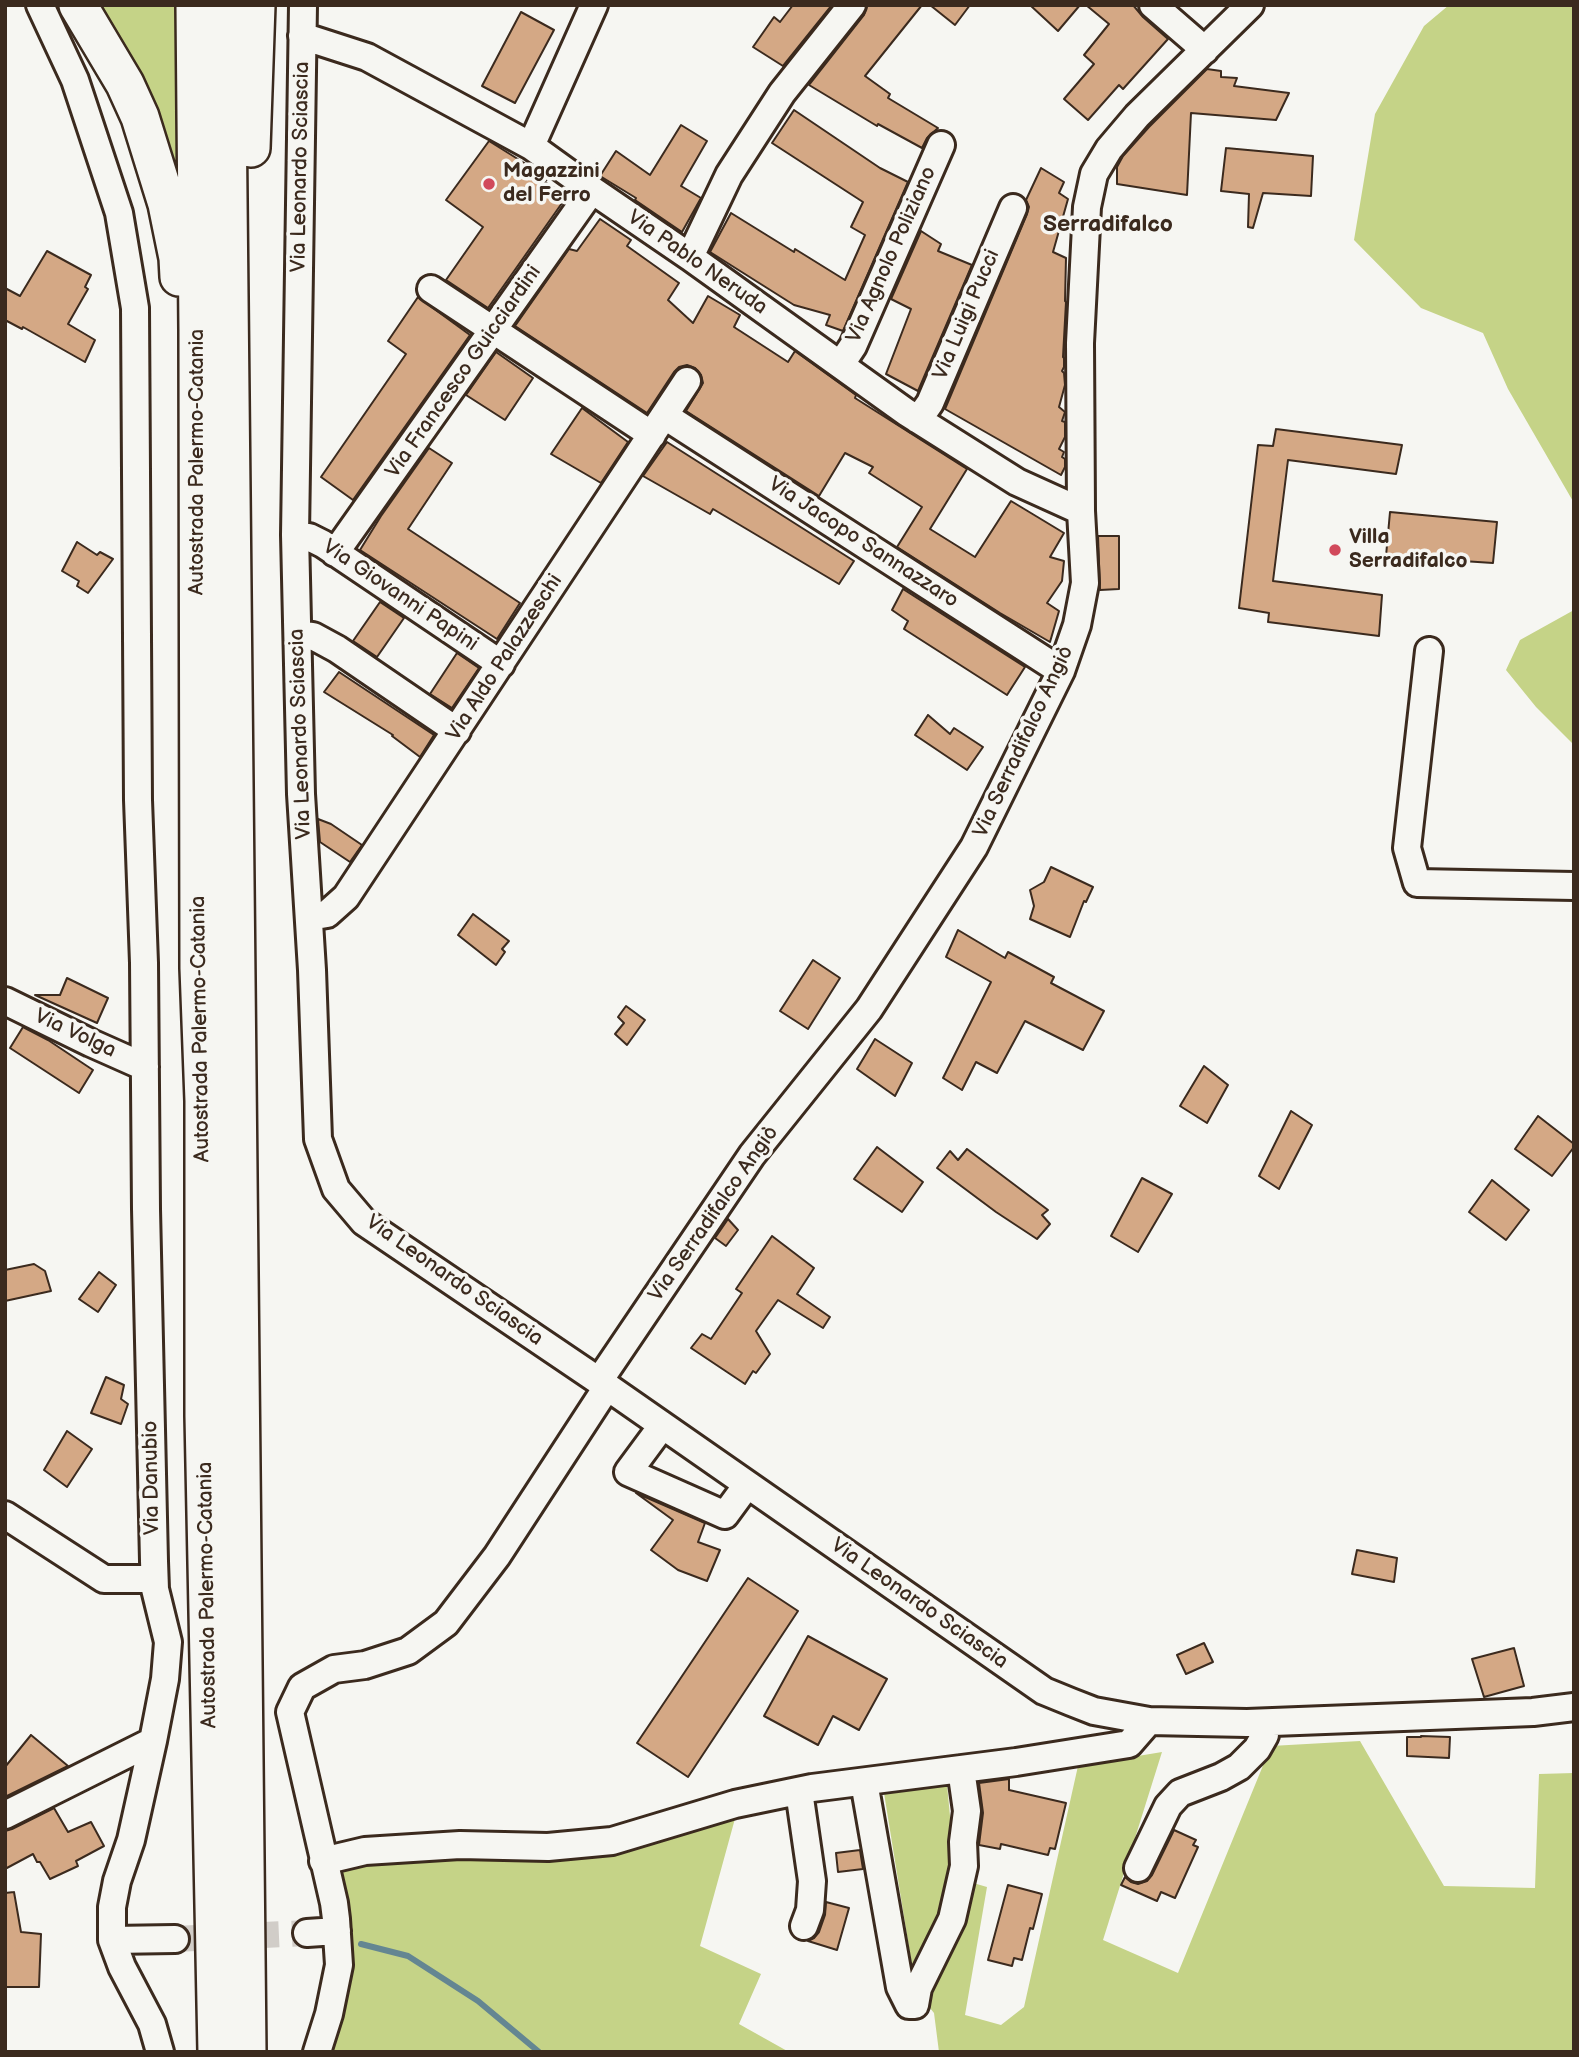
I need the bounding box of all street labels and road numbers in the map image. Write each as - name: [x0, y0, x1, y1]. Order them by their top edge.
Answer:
- street label: Via Leonardo Sciascia: [287, 61, 315, 273]
- street label: Via Agnolo Poliziano: [842, 163, 942, 347]
- street label: Via Pablo Neruda: [622, 205, 772, 321]
- street label: Via Luigi Pucci: [928, 246, 1006, 384]
- street label: Via Francesco Guicciardini: [381, 261, 547, 483]
- street label: Autostrada Palermo-Catania: [185, 329, 211, 595]
- street label: Via Jacopo Sannazzaro: [763, 472, 963, 614]
- street label: Via Giovanni Papini: [318, 535, 482, 657]
- street label: Via Aldo Palazzeschi: [442, 570, 568, 746]
- street label: Via Leonardo Sciascia: [285, 628, 317, 840]
- street label: Via Serradifalco Angiò: [969, 642, 1079, 842]
- street label: Autostrada Palermo-Catania: [186, 896, 216, 1162]
- street label: Via Volga: [30, 1004, 120, 1064]
- street label: Via Serradifalco Angiò: [644, 1121, 784, 1307]
- street label: Via Leonardo Sciascia: [360, 1210, 548, 1352]
- street label: Via Danubio: [138, 1421, 166, 1535]
- street label: Autostrada Palermo-Catania: [193, 1462, 223, 1728]
- street label: Via Leonardo Sciascia: [825, 1533, 1013, 1675]

